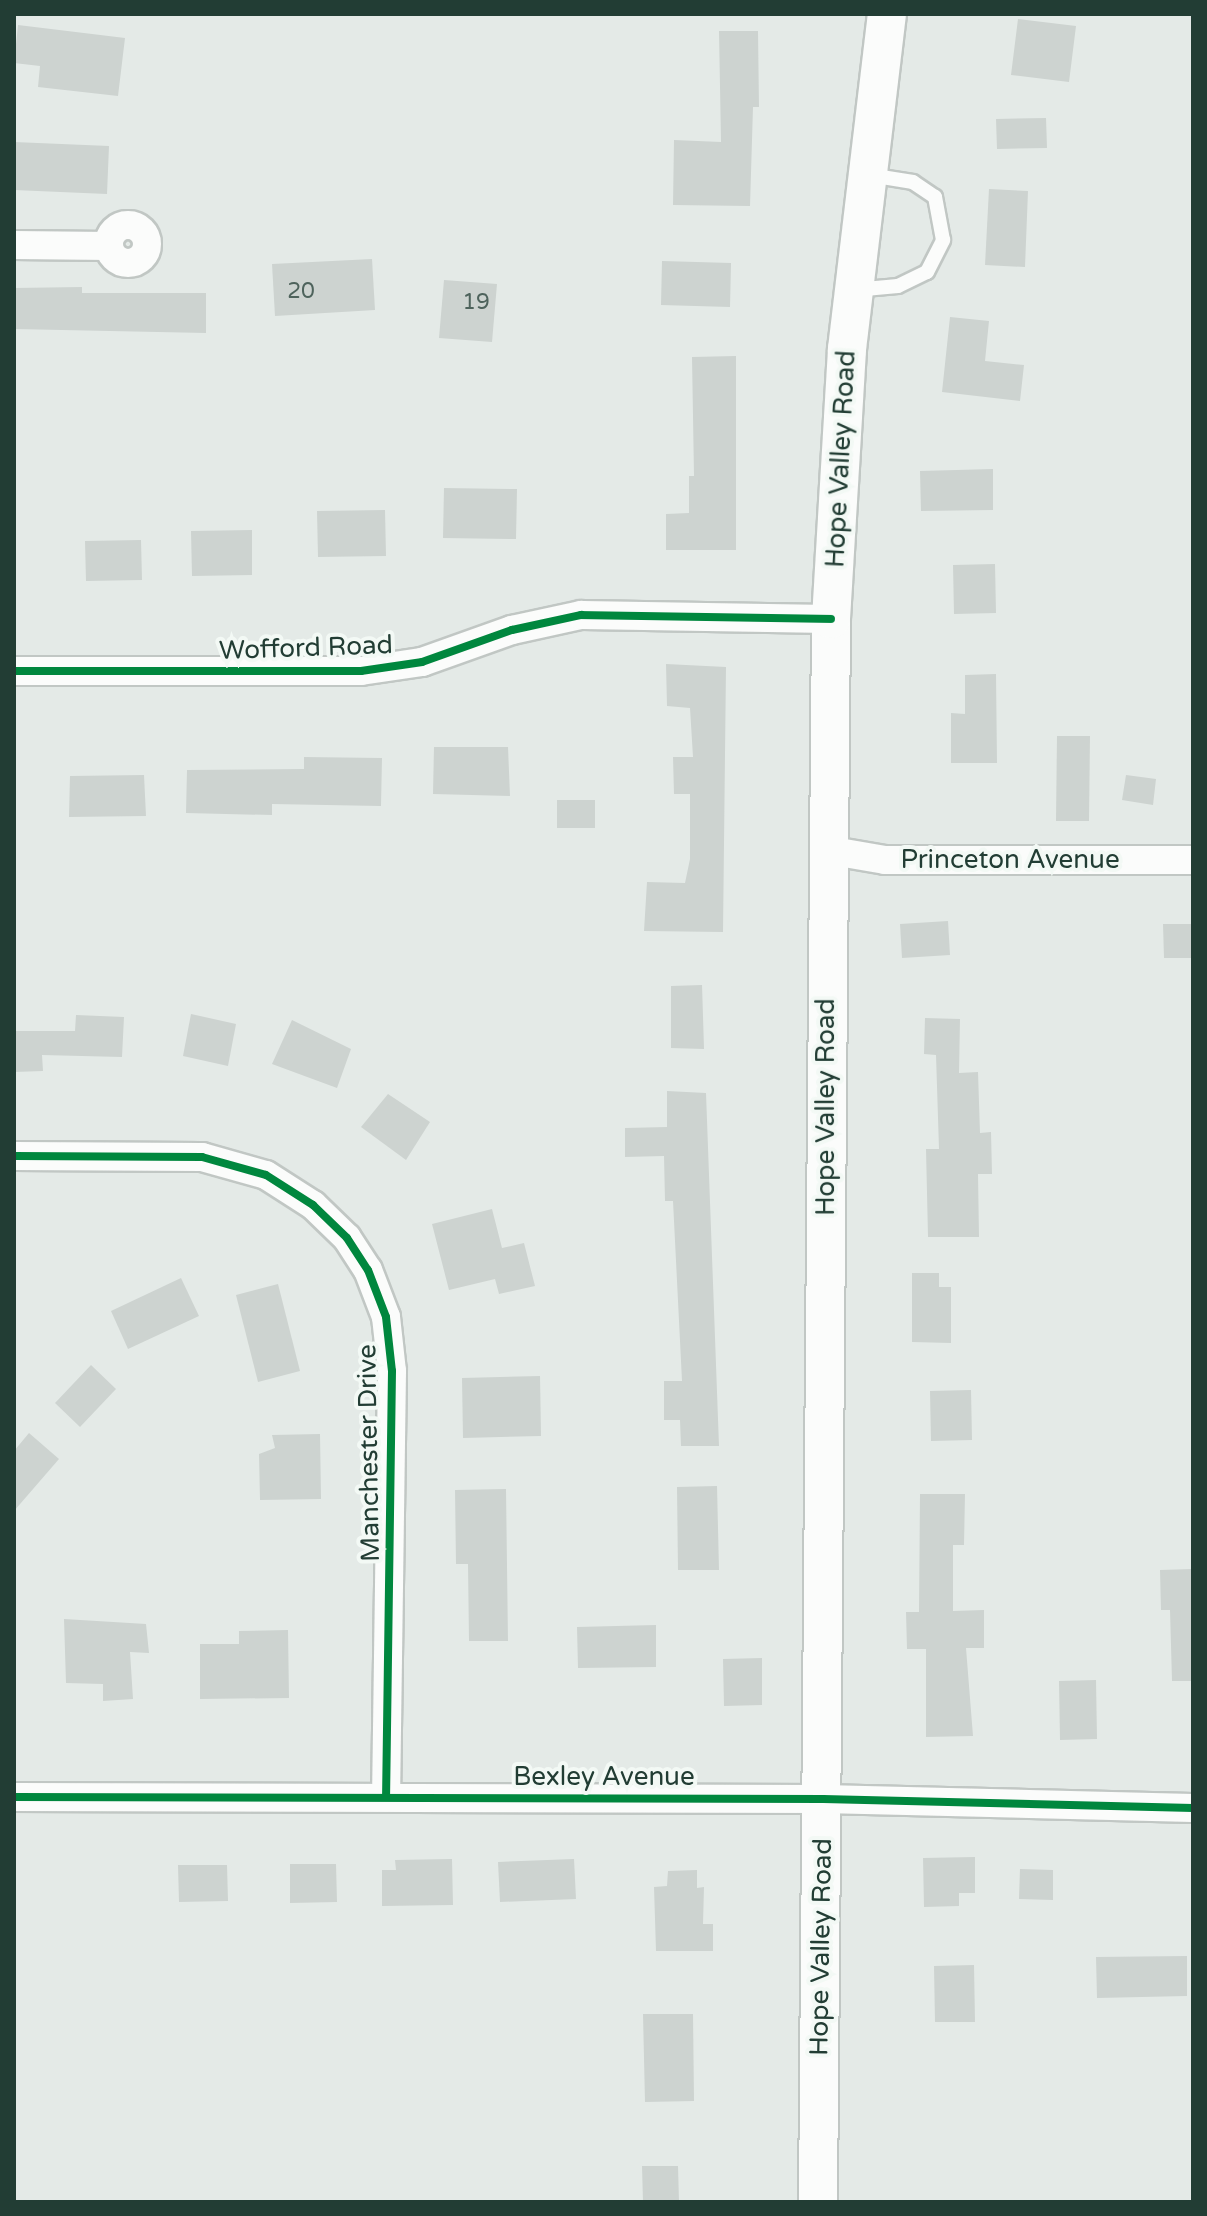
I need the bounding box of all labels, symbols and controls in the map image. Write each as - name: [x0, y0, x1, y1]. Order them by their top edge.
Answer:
- house number: 20: [287, 279, 315, 305]
- house number: 19: [462, 290, 490, 316]
- street label: Hope Valley Road: [820, 349, 862, 569]
- street label: Wofford Road: [218, 629, 394, 667]
- street label: Princeton Avenue: [900, 844, 1120, 876]
- street label: Hope Valley Road: [810, 998, 842, 1216]
- street label: Manchester Drive: [352, 1344, 386, 1562]
- street label: Bexley Avenue: [513, 1761, 695, 1793]
- street label: Hope Valley Road: [804, 1838, 838, 2056]

